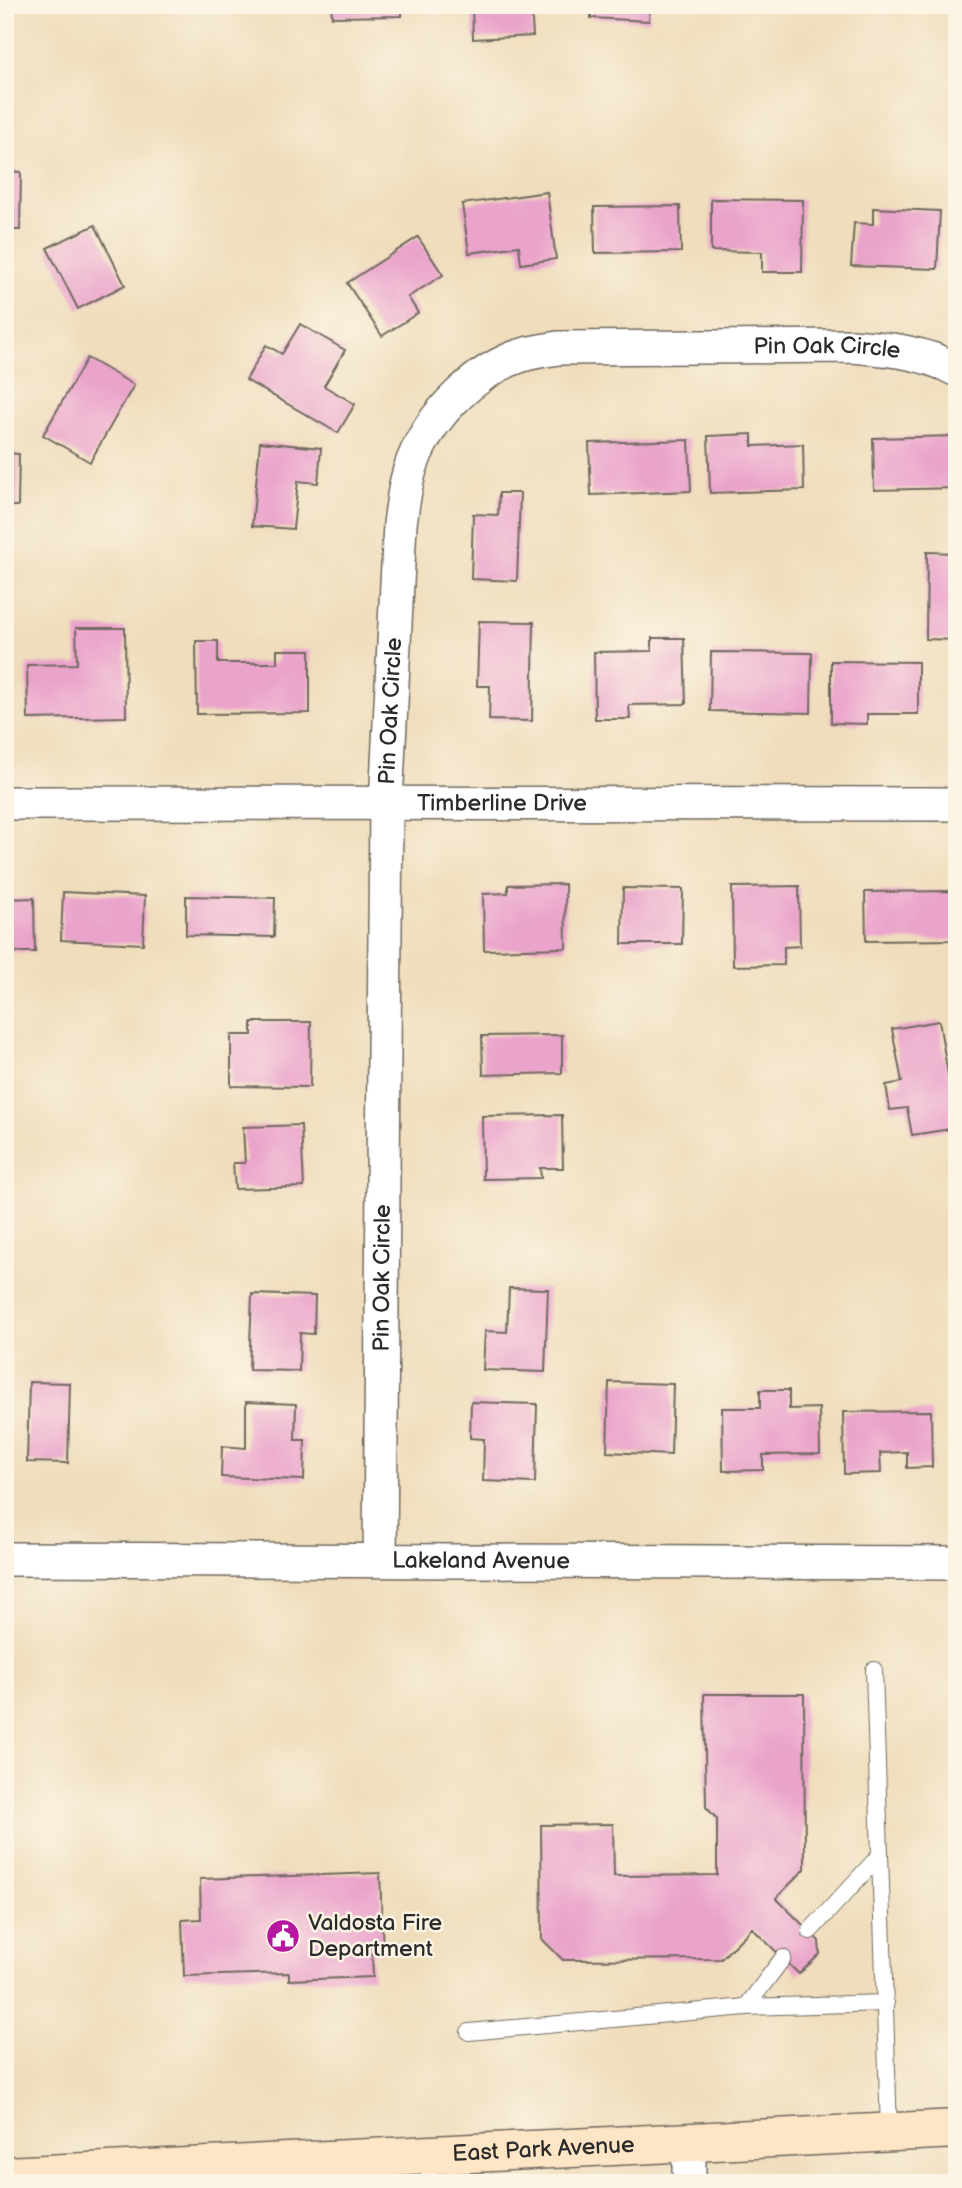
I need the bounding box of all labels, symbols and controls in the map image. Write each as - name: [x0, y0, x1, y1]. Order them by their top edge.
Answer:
- street label: Pin Oak Circle: [753, 332, 902, 365]
- street label: Pin Oak Circle: [373, 637, 408, 785]
- street label: Timberline Drive: [417, 789, 587, 818]
- street label: Pin Oak Circle: [368, 1204, 397, 1352]
- street label: Lakeland Avenue: [392, 1547, 570, 1575]
- place label: Valdosta Fire Department: [308, 1909, 442, 1963]
- public building icon: Valdosta Fire Department: [264, 1917, 302, 1955]
- street label: East Park Avenue: [452, 2131, 635, 2168]

